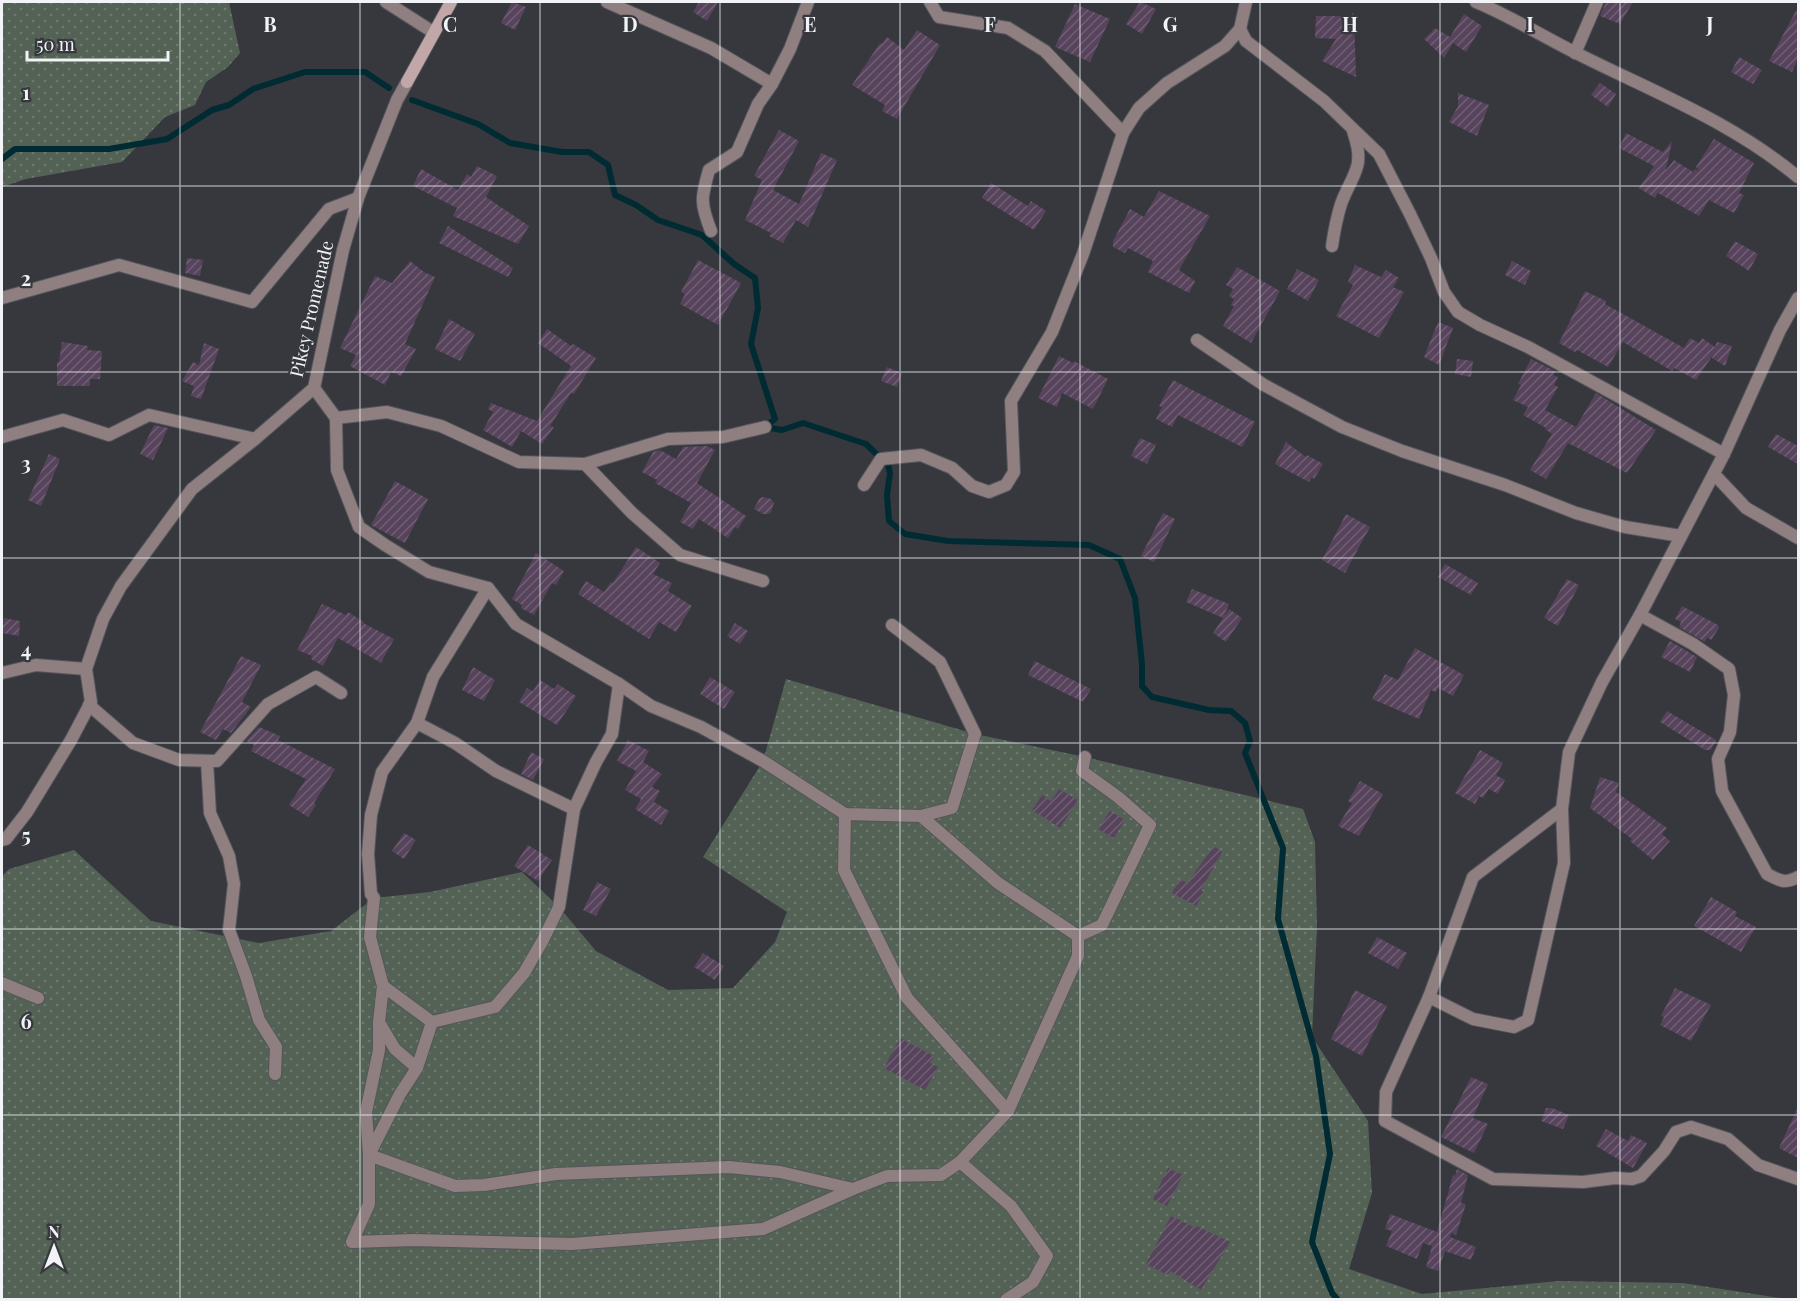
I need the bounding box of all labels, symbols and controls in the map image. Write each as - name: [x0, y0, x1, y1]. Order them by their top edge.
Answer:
- text: B: [263, 10, 277, 37]
- text: C: [443, 10, 457, 37]
- text: D: [622, 10, 638, 37]
- text: E: [804, 10, 816, 37]
- text: F: [984, 10, 996, 37]
- text: G: [1163, 10, 1178, 37]
- text: H: [1342, 10, 1358, 37]
- text: I: [1526, 10, 1534, 37]
- text: J: [1705, 10, 1714, 37]
- scale bar: [27, 24, 168, 62]
- text: 50 m: [36, 32, 75, 56]
- text: 1: [22, 78, 30, 105]
- street label: Pikey Promenade: [284, 238, 338, 380]
- text: 2: [21, 264, 31, 291]
- text: 3: [21, 449, 31, 476]
- text: 4: [21, 635, 31, 662]
- text: 5: [21, 821, 31, 848]
- text: 6: [20, 1007, 32, 1034]
- north arrow: [24, 1217, 84, 1277]
- text: N: [48, 1221, 60, 1242]

